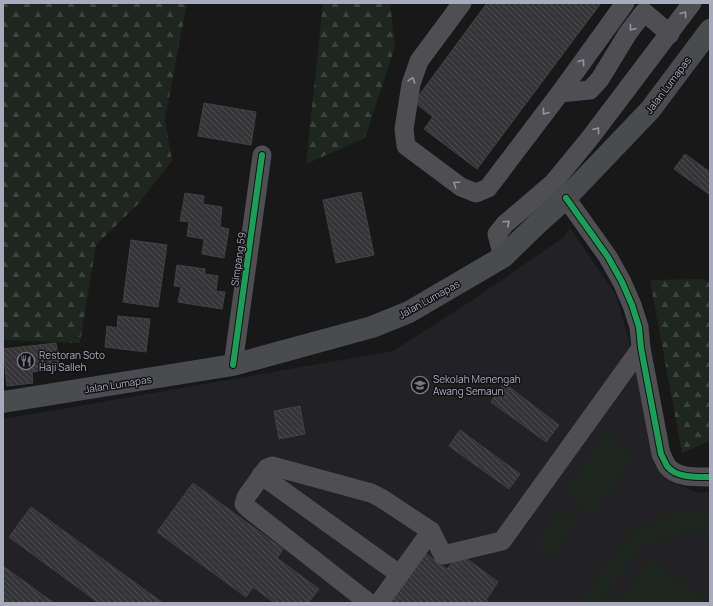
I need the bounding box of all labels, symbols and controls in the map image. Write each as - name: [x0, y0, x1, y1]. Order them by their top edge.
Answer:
- one-way arrow: [679, 12, 686, 19]
- one-way arrow: [630, 23, 637, 30]
- street label: Jalan Lumapas: [642, 54, 694, 116]
- one-way arrow: [578, 59, 585, 66]
- one-way arrow: [408, 77, 416, 84]
- one-way arrow: [543, 108, 550, 115]
- one-way arrow: [592, 127, 599, 134]
- one-way arrow: [454, 182, 461, 189]
- one-way arrow: [502, 220, 510, 227]
- street label: Simpang 59: [227, 231, 249, 287]
- street label: Jalan Lumapas: [396, 276, 462, 322]
- place label: Restoran Soto Haji Salleh: [39, 348, 105, 374]
- restaurant icon: Restoran Soto Haji Salleh: [16, 351, 36, 371]
- street label: Jalan Lumapas: [83, 372, 153, 396]
- place label: Sekolah Menengah Awang Semaun: [433, 372, 521, 398]
- school or university icon: Sekolah Menengah Awang Semaun: [410, 375, 430, 395]

